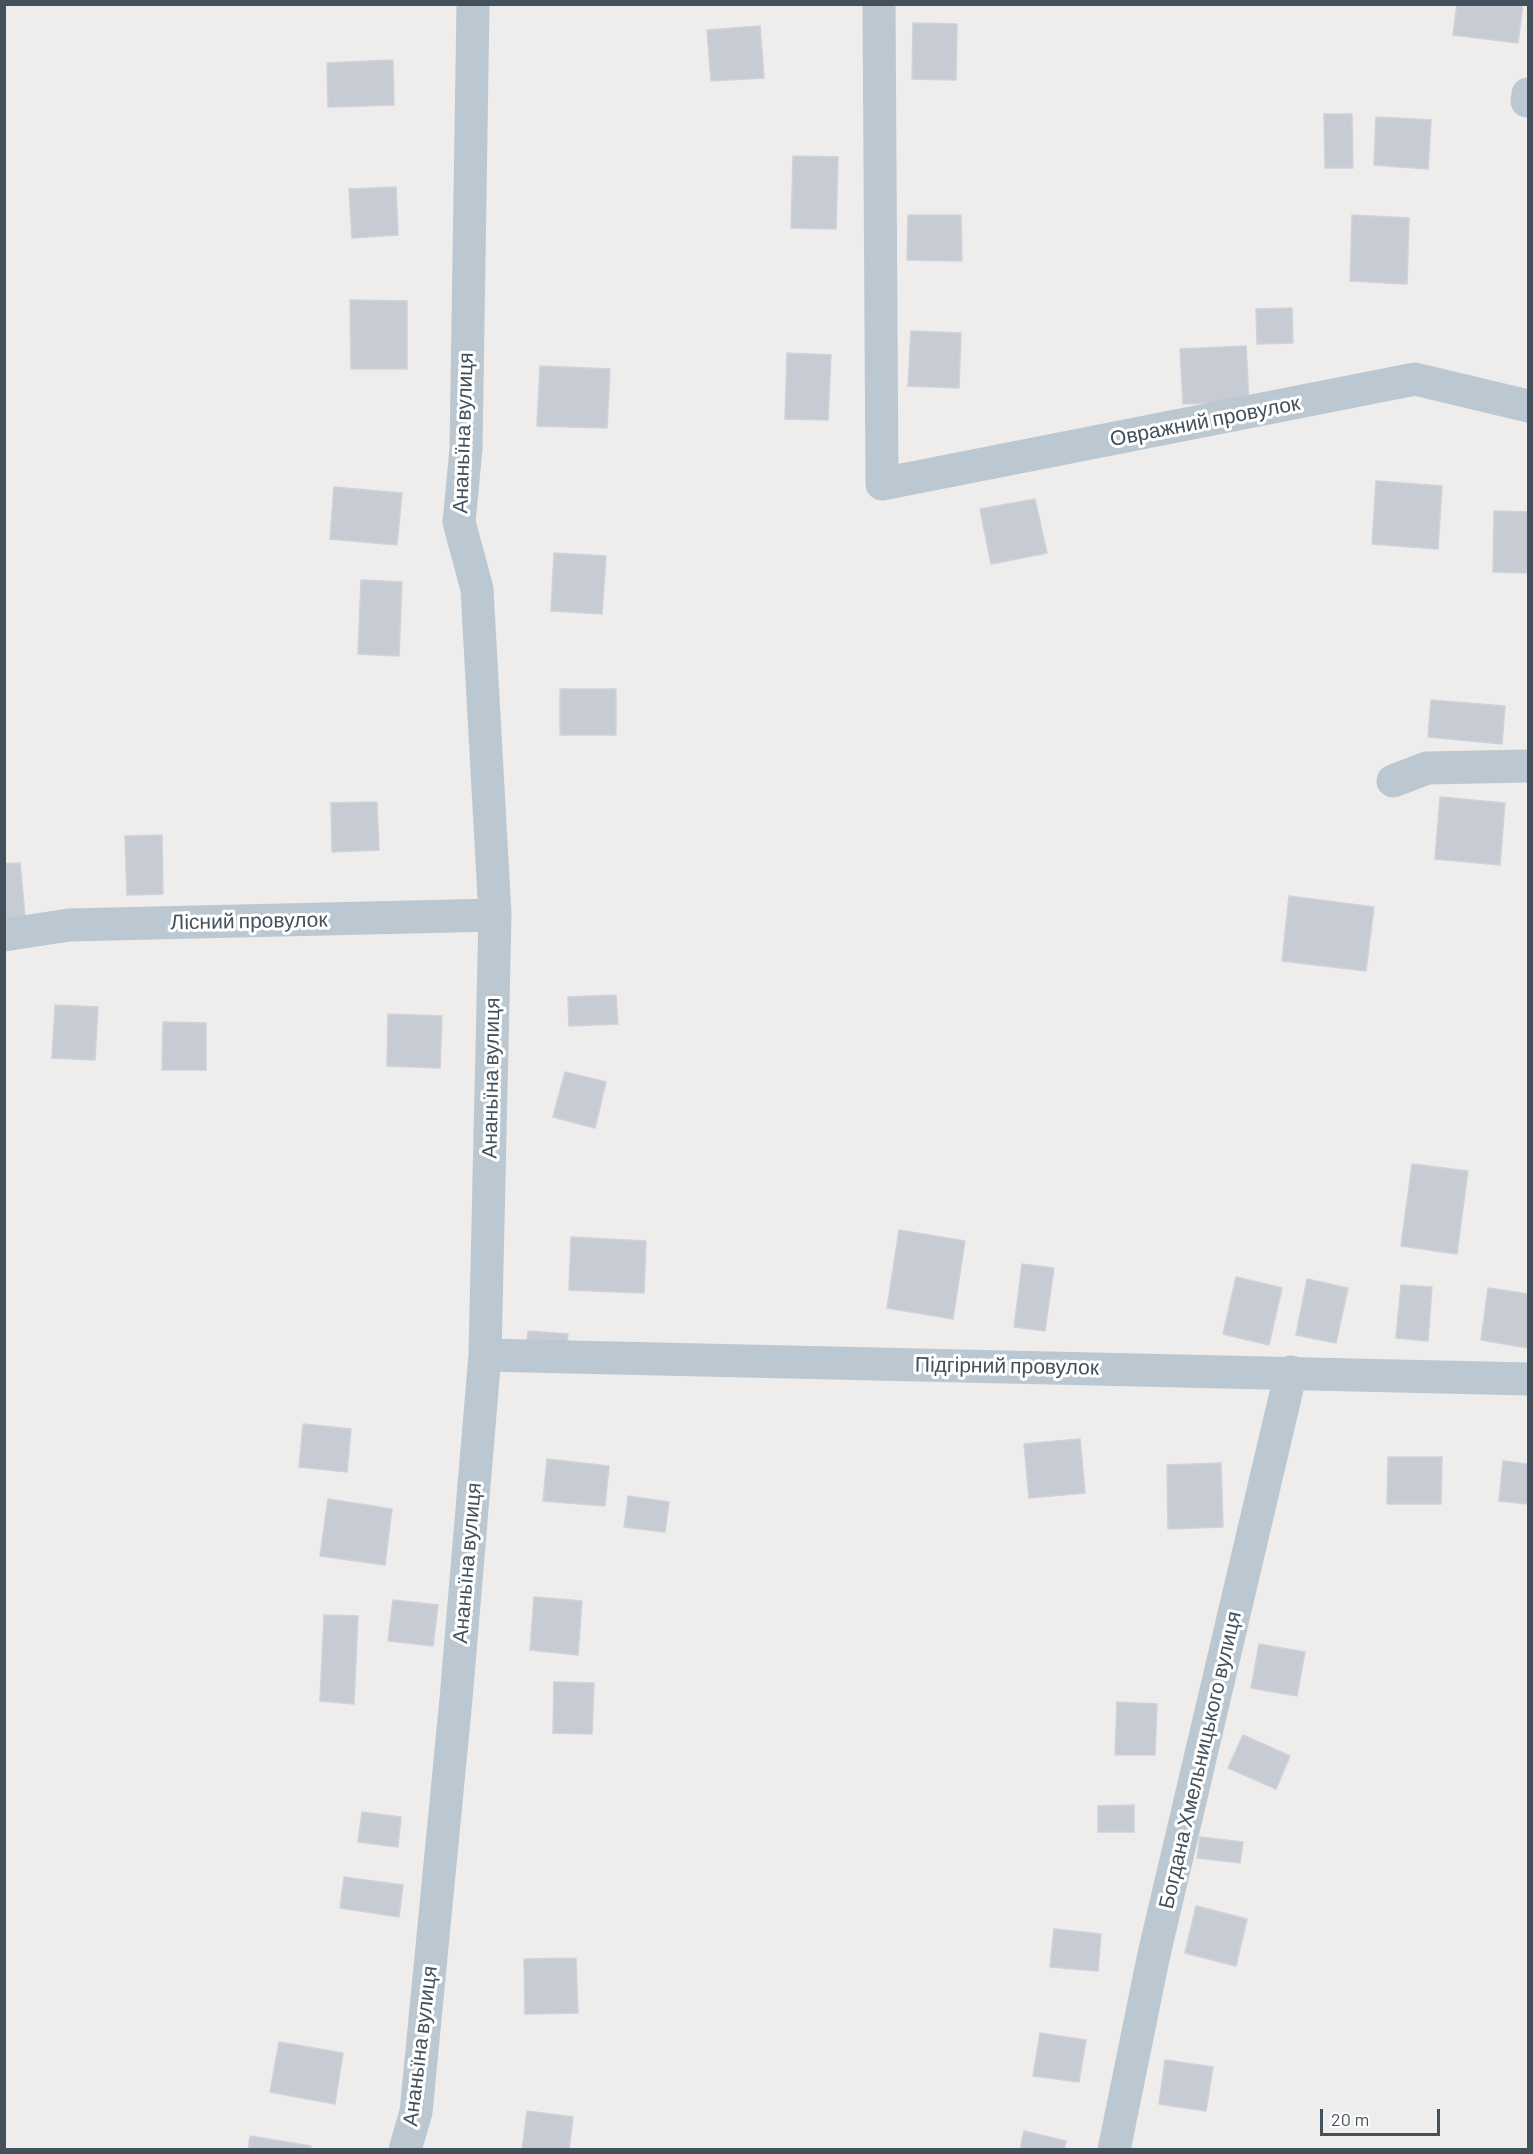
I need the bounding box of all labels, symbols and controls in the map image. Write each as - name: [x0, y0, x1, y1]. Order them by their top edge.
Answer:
- street label: Ананьїна вулиця: [448, 352, 478, 514]
- street label: Овражний провулок: [1108, 390, 1302, 452]
- street label: Лісний провулок: [170, 907, 328, 935]
- street label: Ананьїна вулиця: [477, 997, 505, 1159]
- street label: Підгірний провулок: [915, 1352, 1099, 1380]
- street label: Ананьїна вулиця: [447, 1482, 487, 1644]
- street label: Богдана Хмельницького вулиця: [1153, 1609, 1247, 1911]
- street label: Ананьїна вулиця: [398, 1964, 442, 2128]
- scale bar: [1323, 2097, 1443, 2135]
- text: 20 m: [1331, 2108, 1369, 2130]

